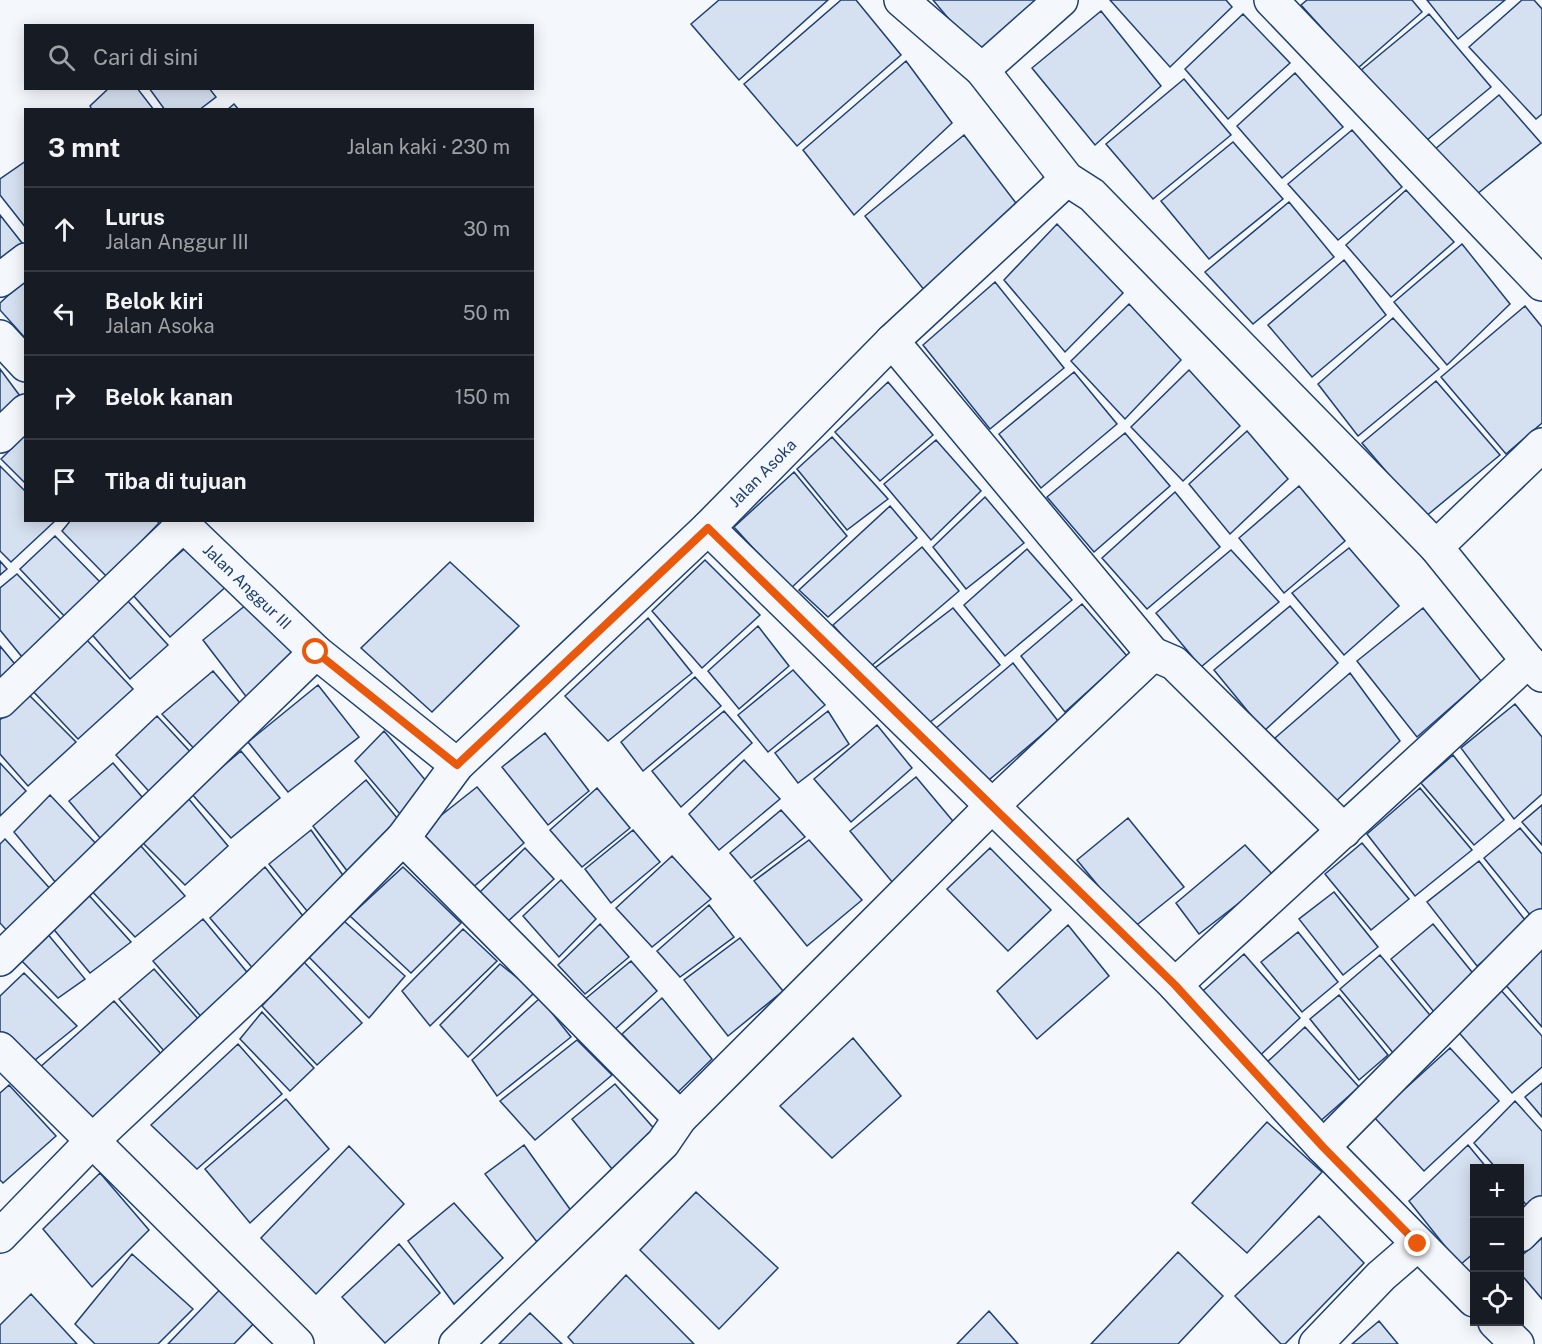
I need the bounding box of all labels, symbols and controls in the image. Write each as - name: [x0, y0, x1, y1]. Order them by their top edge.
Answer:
- search box: [24, 24, 534, 90]
- icon: search: [45, 41, 78, 74]
- text: Cari di sini: [93, 44, 198, 70]
- text: 3 mnt: [48, 132, 120, 163]
- text: Jalan kaki · 230 m: [347, 135, 510, 159]
- text: Lurus: [105, 204, 165, 230]
- icon: ahead: [48, 213, 81, 246]
- text: 30 m: [463, 217, 510, 241]
- text: Jalan Anggur III: [105, 230, 249, 254]
- text: Belok kiri: [105, 288, 203, 314]
- icon: left: [48, 297, 81, 330]
- text: 50 m: [463, 301, 510, 325]
- text: Jalan Asoka: [105, 314, 215, 338]
- icon: right: [48, 381, 81, 414]
- text: Belok kanan: [105, 384, 233, 410]
- text: 150 m: [455, 385, 510, 409]
- street label: Jalan Asoka: [725, 435, 800, 511]
- icon: arrive: [48, 465, 81, 498]
- text: Tiba di tujuan: [105, 468, 246, 494]
- street label: Jalan Anggur III: [199, 540, 295, 633]
- route start: [302, 638, 328, 664]
- map controls: [1470, 1164, 1524, 1326]
- button: +: [1470, 1164, 1524, 1218]
- button: −: [1470, 1218, 1524, 1272]
- route end: [1404, 1230, 1430, 1256]
- button: locate: [1470, 1272, 1524, 1326]

